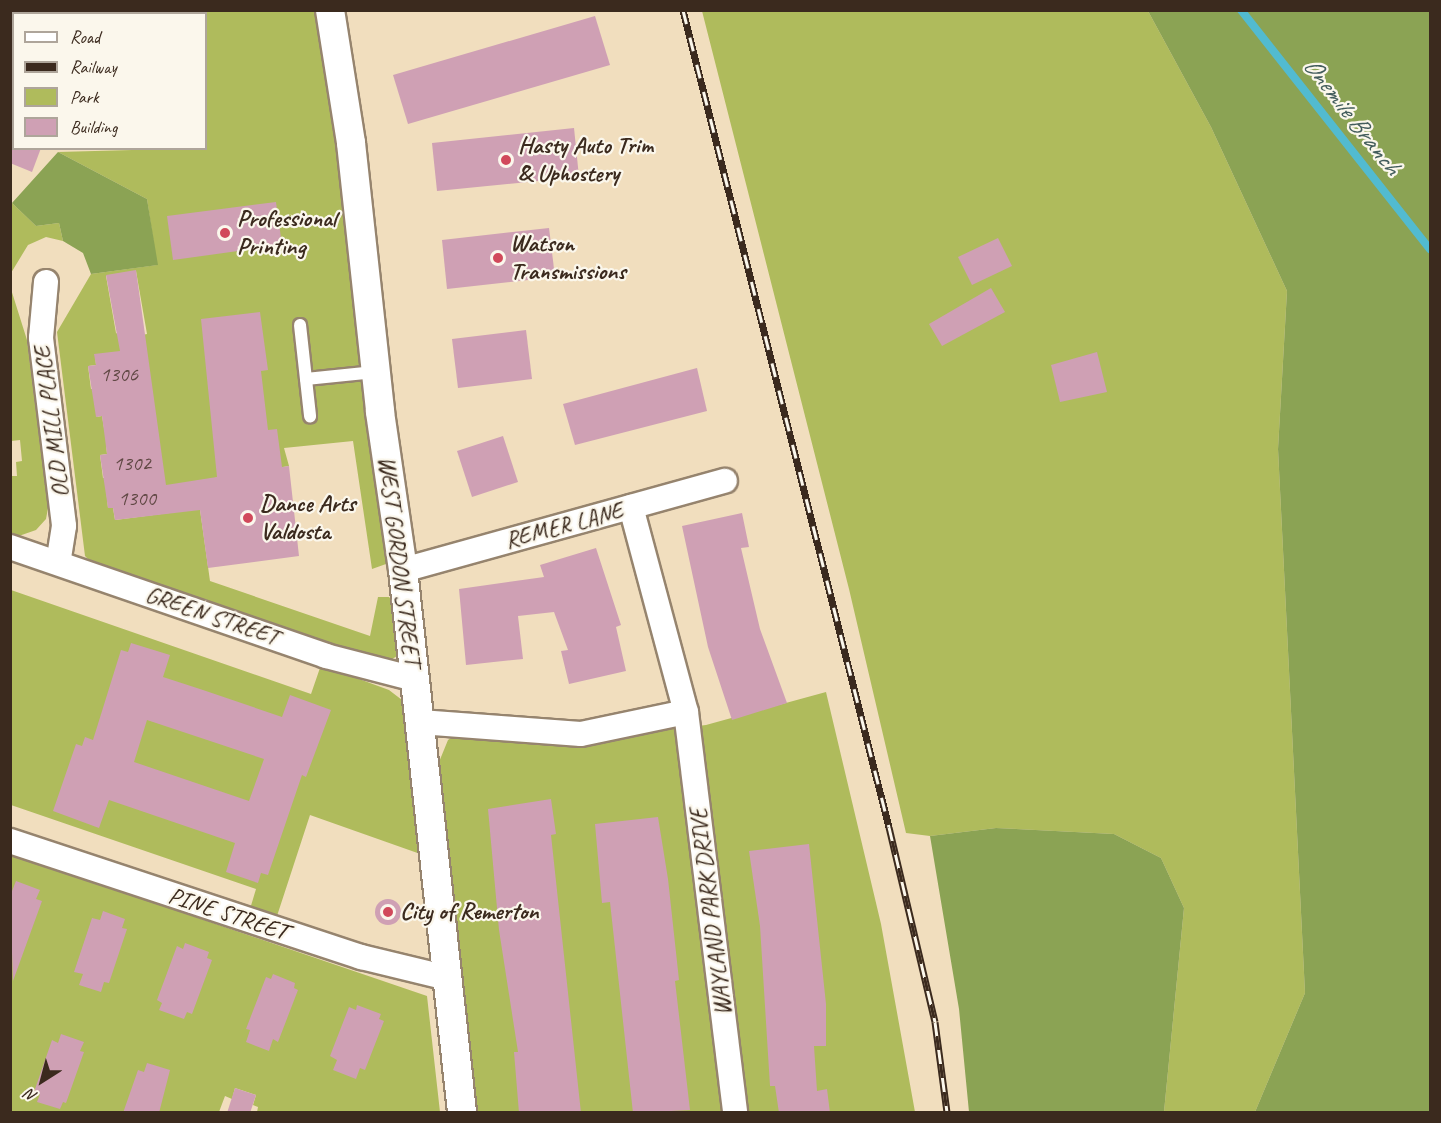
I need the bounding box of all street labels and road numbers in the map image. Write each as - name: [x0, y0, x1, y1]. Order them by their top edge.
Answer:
- street label: OLD MILL PLACE: [28, 345, 76, 499]
- street label: WEST GORDON STREET: [372, 455, 426, 667]
- street label: REMER LANE: [502, 496, 626, 556]
- street label: GREEN STREET: [142, 580, 282, 652]
- street label: WAYLAND PARK DRIVE: [684, 807, 738, 1017]
- street label: PINE STREET: [165, 881, 291, 947]

